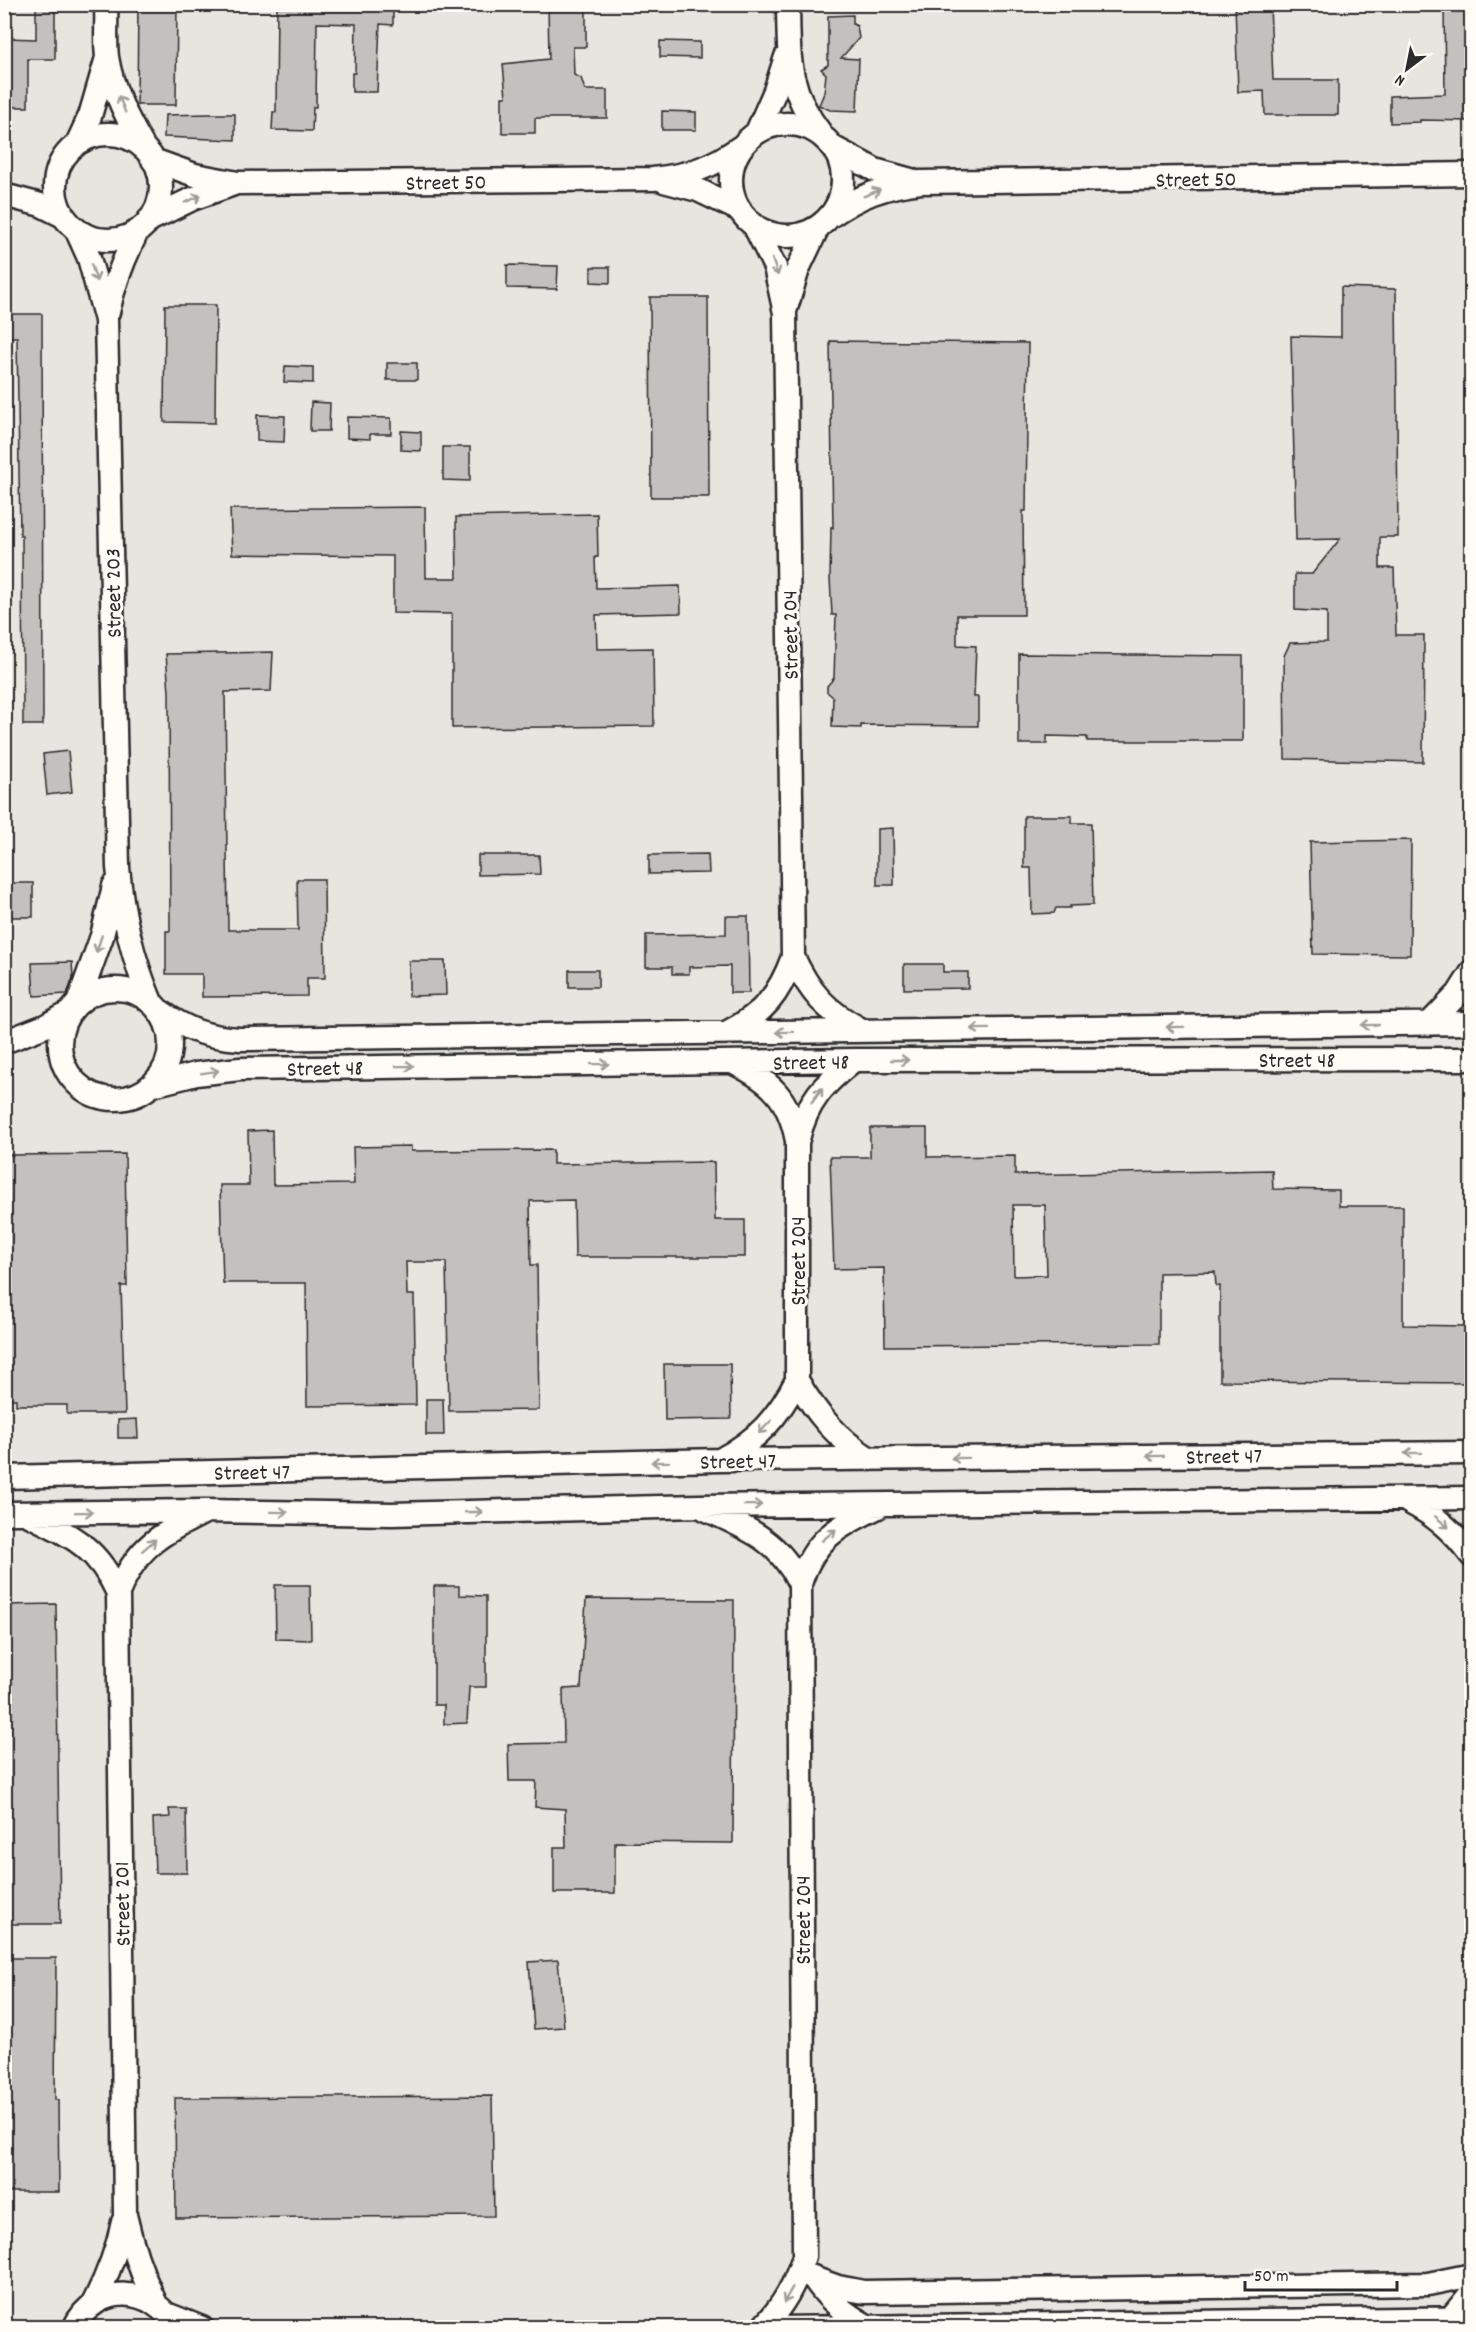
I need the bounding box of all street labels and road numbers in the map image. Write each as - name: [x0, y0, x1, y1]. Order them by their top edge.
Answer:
- street label: Street 50: [1155, 165, 1237, 198]
- street label: Street 50: [405, 168, 487, 201]
- street label: Street 203: [99, 548, 132, 638]
- street label: Street 204: [776, 590, 809, 680]
- street label: Street 48: [1259, 1047, 1335, 1078]
- street label: Street 48: [773, 1048, 850, 1081]
- street label: Street 48: [287, 1054, 364, 1087]
- street label: Street 204: [785, 1216, 816, 1306]
- street label: Street 47: [1186, 1442, 1262, 1475]
- street label: Street 47: [700, 1447, 776, 1480]
- street label: Street 47: [214, 1458, 290, 1491]
- street label: Street 201: [108, 1861, 141, 1947]
- street label: Street 204: [790, 1875, 821, 1965]

